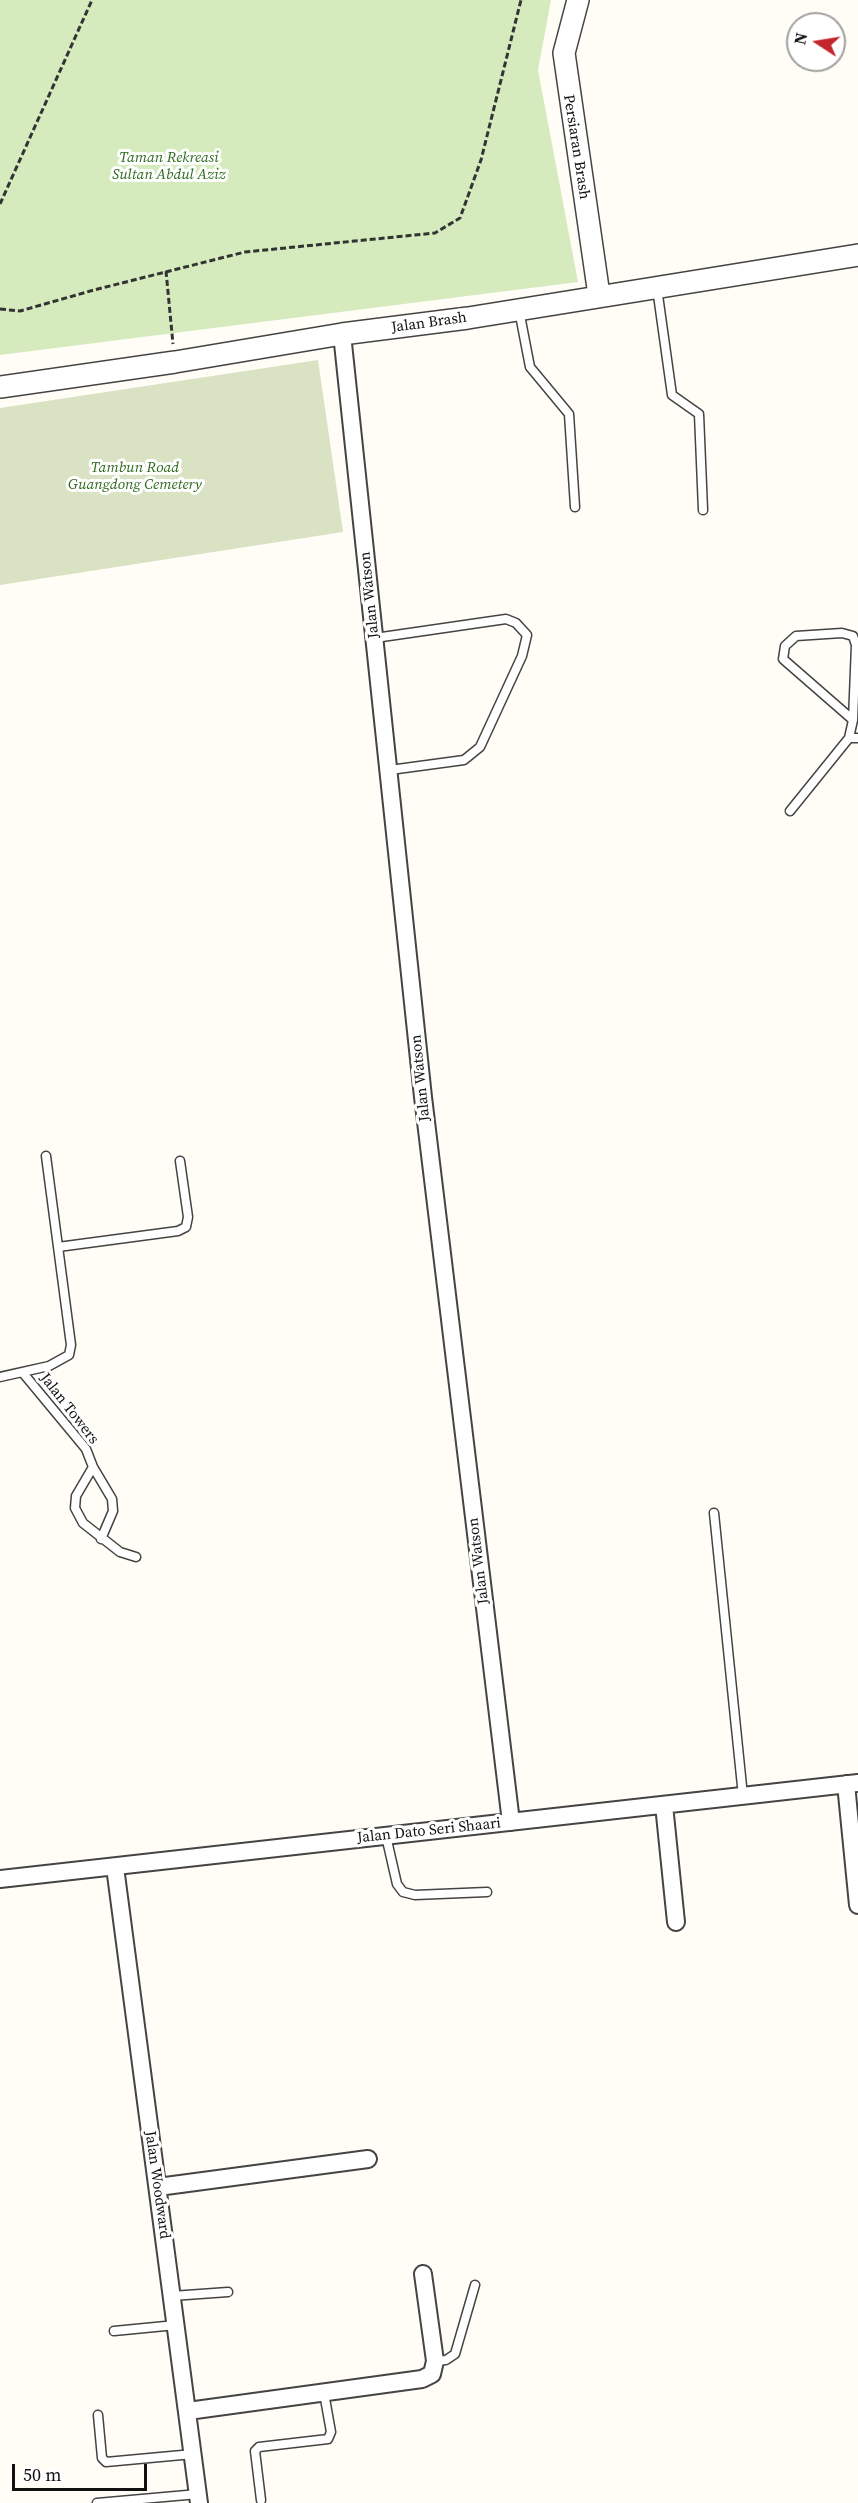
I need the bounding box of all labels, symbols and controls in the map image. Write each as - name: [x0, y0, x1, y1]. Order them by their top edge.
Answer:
- north arrow: [786, 12, 846, 72]
- text: N: [788, 31, 812, 47]
- street label: Persiaran Brash: [559, 93, 593, 201]
- park label: Taman Rekreasi Sultan Abdul Aziz: [112, 149, 226, 184]
- street label: Jalan Brash: [390, 309, 468, 337]
- park label: Tambun Road Guangdong Cemetery: [68, 459, 202, 494]
- street label: Jalan Watson: [356, 551, 384, 639]
- street label: Jalan Watson: [407, 1034, 435, 1122]
- street label: Jalan Towers: [36, 1370, 102, 1448]
- street label: Jalan Watson: [465, 1517, 493, 1605]
- street label: Jalan Dato Seri Shaari: [356, 1815, 502, 1847]
- street label: Jalan Woodward: [141, 2130, 173, 2240]
- scale bar: [15, 2452, 150, 2490]
- text: 50 m: [23, 2462, 61, 2487]

